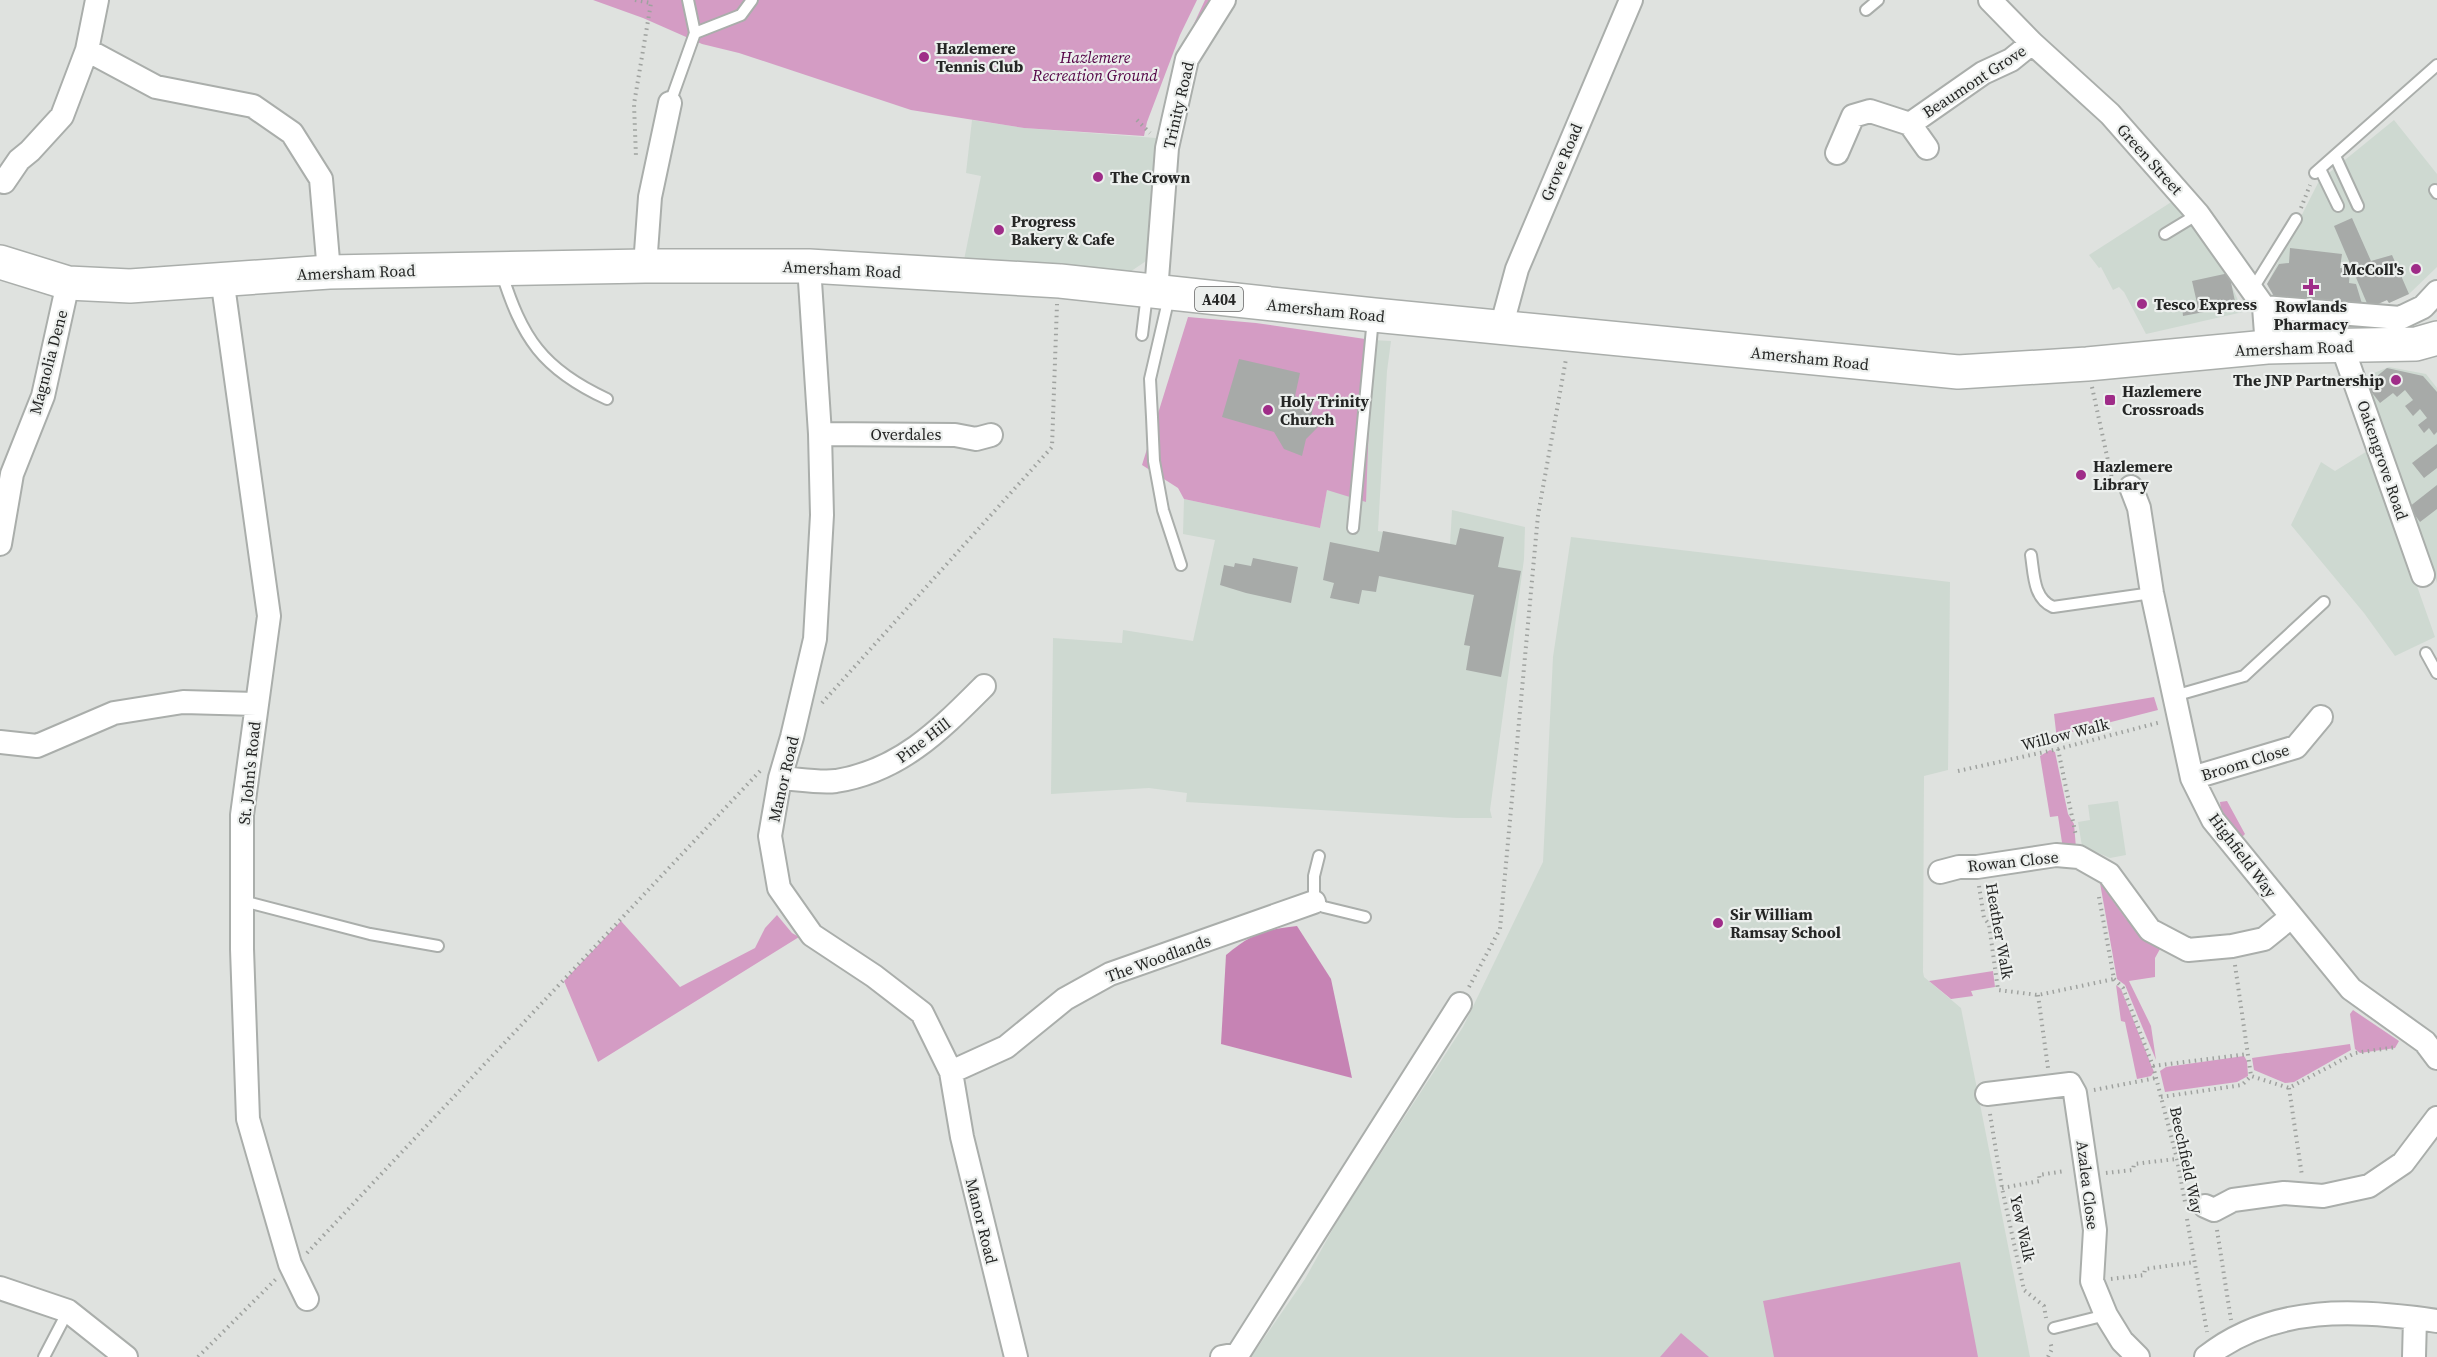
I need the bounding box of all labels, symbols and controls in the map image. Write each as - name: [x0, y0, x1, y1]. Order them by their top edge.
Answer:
- place label: Hazlemere Tennis Club: [936, 37, 1024, 77]
- street label: Beaumont Grove: [1918, 39, 2030, 123]
- park label: Hazlemere Recreation Ground: [1031, 46, 1158, 86]
- marker: Hazlemere Tennis Club: [917, 50, 931, 64]
- street label: Trinity Road: [1157, 59, 1199, 151]
- street label: Green Street: [2112, 119, 2188, 200]
- street label: Grove Road: [1535, 120, 1587, 204]
- place label: The Crown: [1110, 166, 1190, 188]
- marker: The Crown: [1091, 170, 1105, 184]
- place label: Progress Bakery & Cafe: [1011, 210, 1115, 250]
- marker: Progress Bakery & Cafe: [992, 223, 1006, 237]
- street label: Amersham Road: [782, 255, 902, 283]
- place label: McColl's: [2343, 258, 2404, 280]
- street label: Amersham Road: [296, 259, 416, 285]
- marker: McColl's: [2409, 262, 2423, 276]
- marker: Rowlands Pharmacy: [2304, 280, 2318, 294]
- road number: A404: [1195, 287, 1243, 311]
- street label: Amersham Road: [1266, 293, 1386, 327]
- place label: Tesco Express: [2154, 293, 2257, 315]
- place label: Rowlands Pharmacy: [2274, 295, 2349, 335]
- marker: Tesco Express: [2135, 297, 2149, 311]
- street label: Magnolia Dene: [23, 307, 73, 417]
- street label: Amersham Road: [2234, 335, 2354, 361]
- street label: Amersham Road: [1750, 341, 1870, 375]
- place label: The JNP Partnership: [2233, 369, 2384, 391]
- marker: The JNP Partnership: [2389, 373, 2403, 387]
- place label: Hazlemere Crossroads: [2122, 380, 2204, 420]
- place label: Holy Trinity Church: [1280, 390, 1369, 430]
- marker: Hazlemere Crossroads: [2103, 393, 2117, 407]
- street label: Oakengrove Road: [2352, 397, 2414, 523]
- marker: Holy Trinity Church: [1261, 403, 1275, 417]
- street label: Overdales: [871, 423, 941, 445]
- place label: Hazlemere Library: [2093, 455, 2173, 495]
- marker: Hazlemere Library: [2074, 468, 2088, 482]
- street label: Pine Hill: [891, 712, 955, 768]
- street label: Willow Walk: [2019, 712, 2111, 756]
- street label: St. John's Road: [233, 720, 265, 826]
- street label: Manor Road: [762, 734, 804, 824]
- street label: Broom Close: [2198, 738, 2292, 786]
- street label: Highfield Way: [2204, 808, 2282, 902]
- street label: Rowan Close: [1966, 845, 2060, 877]
- street label: Heather Walk: [1981, 881, 2019, 981]
- place label: Sir William Ramsay School: [1730, 903, 1841, 943]
- marker: Sir William Ramsay School: [1711, 916, 1725, 930]
- street label: The Woodlands: [1103, 929, 1213, 987]
- street label: Beechfield Way: [2165, 1104, 2209, 1216]
- street label: Azalea Close: [2072, 1139, 2104, 1231]
- street label: Manor Road: [961, 1176, 1003, 1266]
- street label: Yew Walk: [2005, 1192, 2041, 1264]

